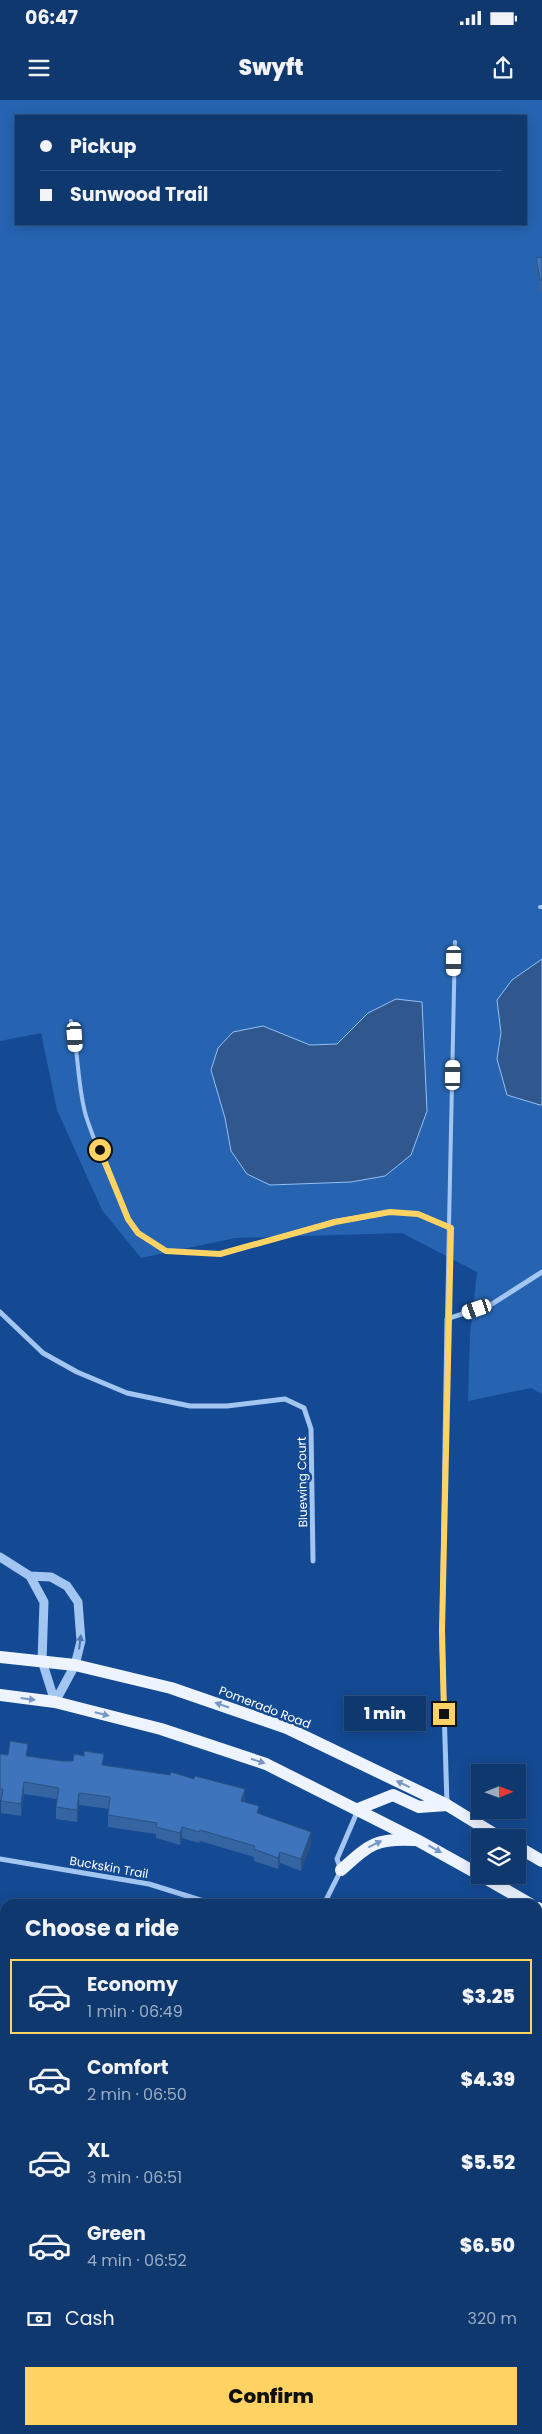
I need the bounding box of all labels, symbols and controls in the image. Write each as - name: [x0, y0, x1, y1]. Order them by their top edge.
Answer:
- text: 06:47: [25, 4, 78, 31]
- text: Swyft: [239, 52, 304, 83]
- icon: menu: [25, 54, 53, 82]
- icon: share: [489, 54, 517, 82]
- text: Pickup: [70, 133, 136, 160]
- text: Sunwood Trail: [70, 181, 208, 208]
- car: [446, 946, 461, 976]
- car: [66, 1022, 83, 1052]
- car: [445, 1060, 460, 1090]
- route start: [89, 1139, 111, 1161]
- car: [460, 1297, 493, 1321]
- street label: Bluewing Court: [293, 1437, 311, 1527]
- one-way arrow: [76, 1633, 84, 1649]
- street label: Pomerado Road: [217, 1682, 313, 1732]
- one-way arrow: [20, 1695, 36, 1703]
- callout: 1 min: [344, 1696, 426, 1732]
- one-way arrow: [214, 1701, 229, 1709]
- text: 1 min: [364, 1702, 406, 1725]
- route end: [433, 1703, 455, 1725]
- one-way arrow: [95, 1710, 110, 1718]
- one-way arrow: [251, 1758, 266, 1766]
- north arrow: [471, 1764, 526, 1819]
- map controls: [471, 1764, 526, 1884]
- one-way arrow: [396, 1779, 410, 1787]
- button: layers: [471, 1829, 526, 1884]
- one-way arrow: [368, 1840, 382, 1848]
- one-way arrow: [428, 1845, 441, 1854]
- street label: Buckskin Trail: [68, 1852, 150, 1882]
- text: Choose a ride: [25, 1913, 179, 1944]
- text: Economy: [87, 1971, 178, 1998]
- icon: car: [27, 1974, 72, 2019]
- text: $3.25: [462, 1983, 515, 2010]
- text: 1 min · 06:49: [87, 2000, 183, 2023]
- text: Comfort: [87, 2054, 169, 2081]
- icon: car: [27, 2057, 72, 2102]
- text: $4.39: [460, 2066, 515, 2093]
- text: 2 min · 06:50: [87, 2083, 187, 2106]
- text: XL: [87, 2137, 110, 2164]
- icon: car: [27, 2140, 72, 2185]
- text: $5.52: [461, 2149, 515, 2176]
- text: 3 min · 06:51: [87, 2166, 182, 2189]
- text: Green: [87, 2220, 146, 2247]
- icon: car: [27, 2223, 72, 2268]
- text: $6.50: [460, 2232, 515, 2259]
- text: 4 min · 06:52: [87, 2249, 187, 2272]
- icon: cash: [25, 2305, 53, 2333]
- text: Cash: [65, 2305, 115, 2332]
- text: 320 m: [468, 2307, 517, 2330]
- button: Confirm: [25, 2367, 517, 2425]

